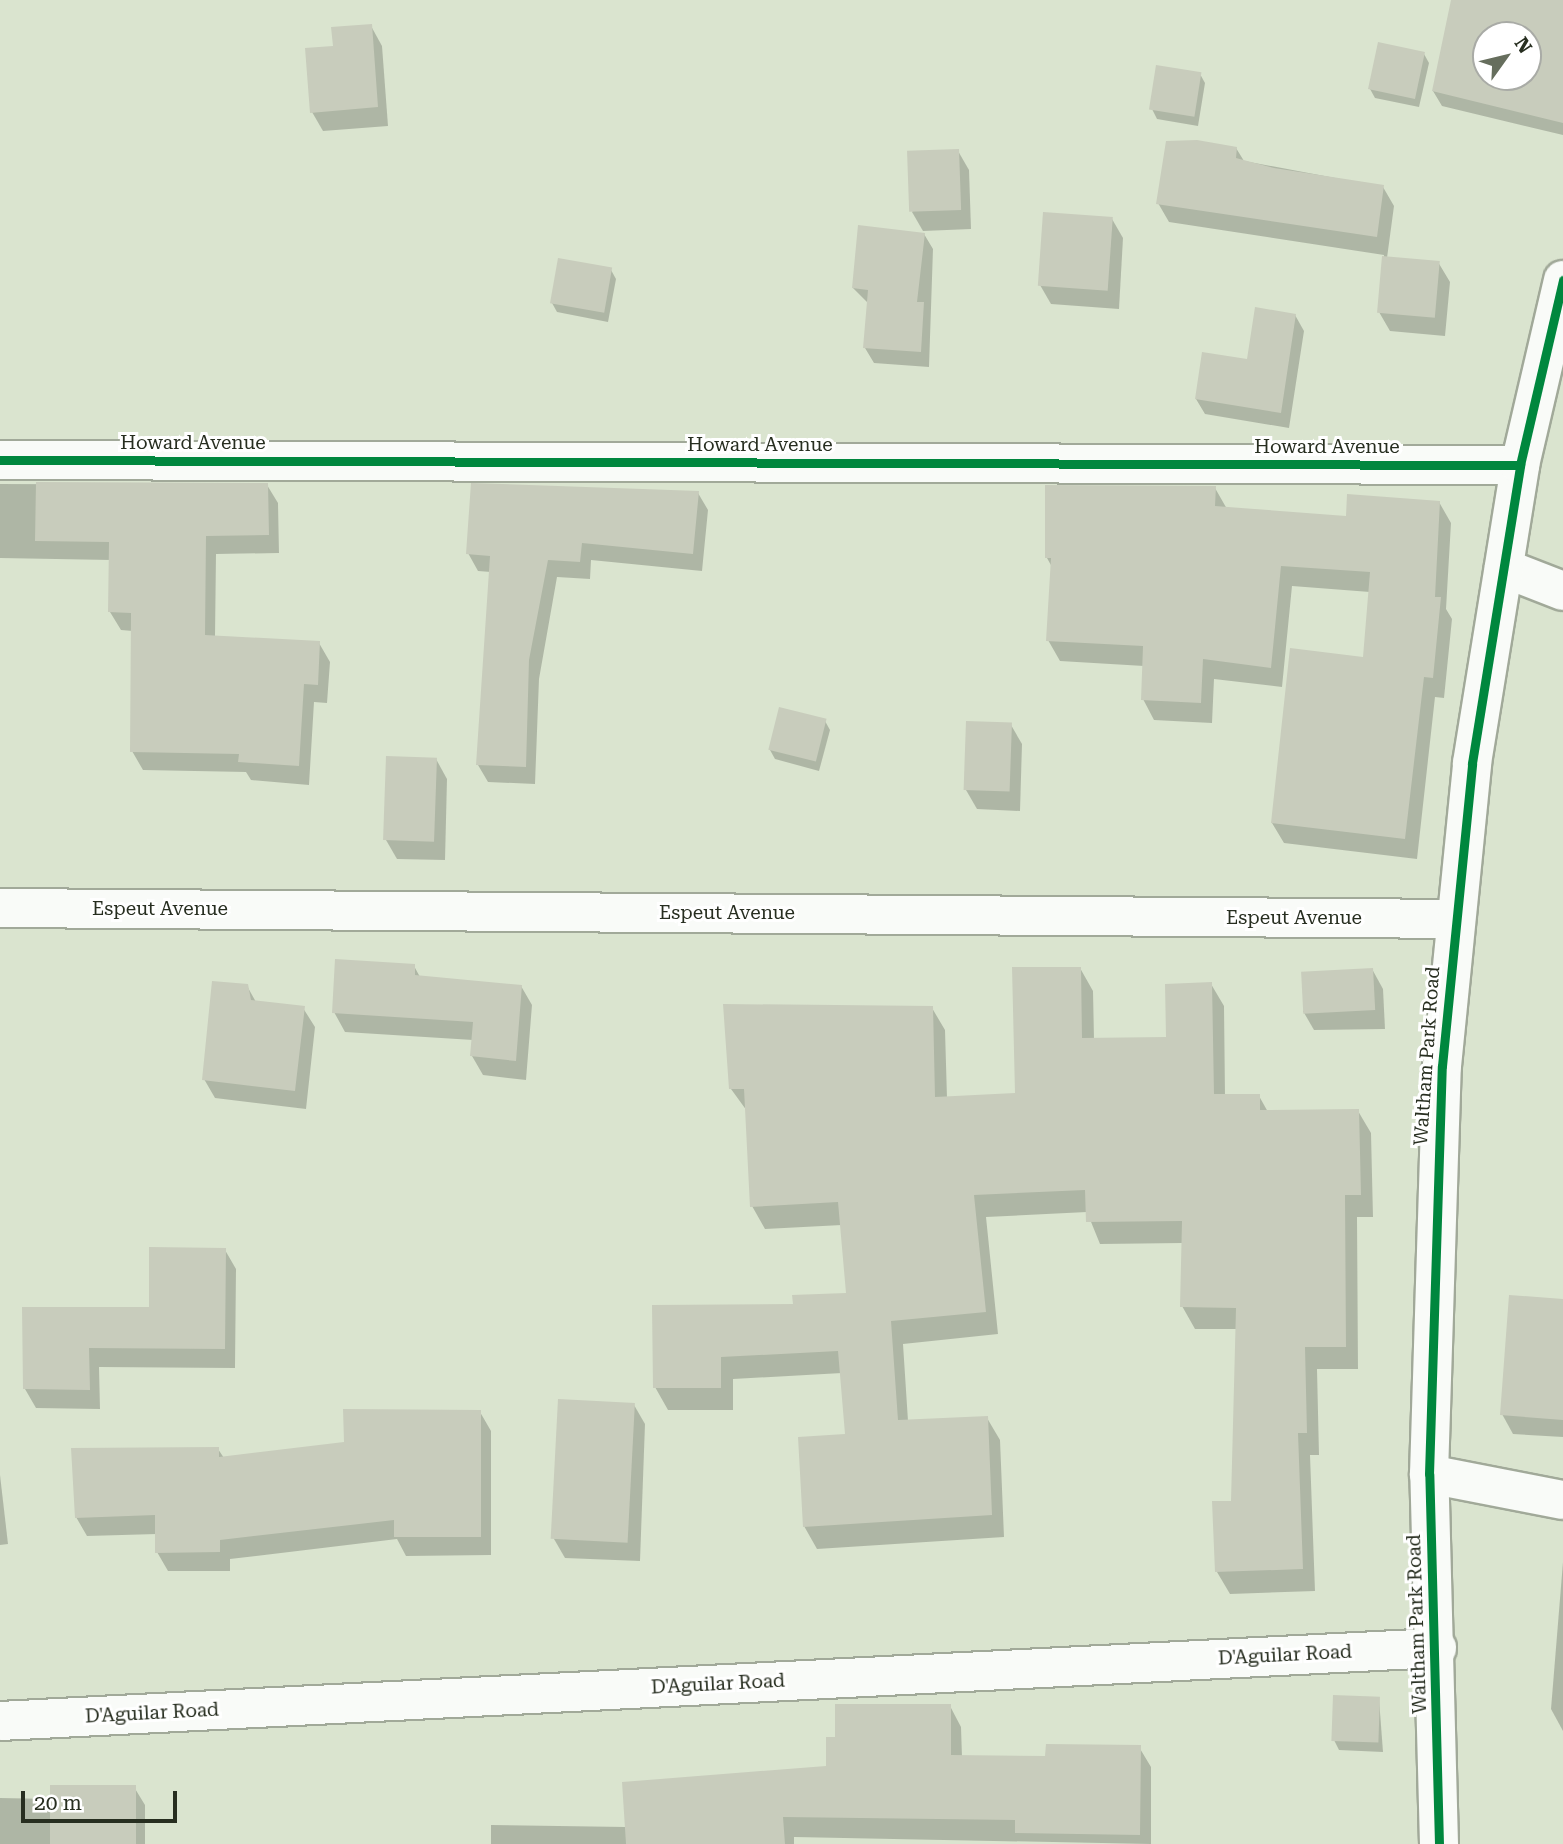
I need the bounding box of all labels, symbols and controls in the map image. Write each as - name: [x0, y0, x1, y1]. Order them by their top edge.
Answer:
- north arrow: [1472, 21, 1542, 91]
- text: N: [1510, 33, 1537, 58]
- street label: Howard Avenue: [120, 432, 266, 454]
- street label: Howard Avenue: [687, 434, 833, 456]
- street label: Howard Avenue: [1254, 436, 1400, 458]
- street label: Espeut Avenue: [92, 898, 228, 920]
- street label: Espeut Avenue: [659, 902, 795, 924]
- street label: Espeut Avenue: [1226, 907, 1362, 929]
- street label: Waltham Park Road: [1409, 966, 1445, 1146]
- street label: Waltham Park Road: [1402, 1534, 1432, 1714]
- street label: D'Aguilar Road: [1217, 1640, 1353, 1670]
- street label: D'Aguilar Road: [650, 1669, 786, 1699]
- street label: D'Aguilar Road: [84, 1698, 220, 1728]
- scale bar: [24, 1778, 180, 1822]
- text: 20 m: [34, 1791, 82, 1815]

